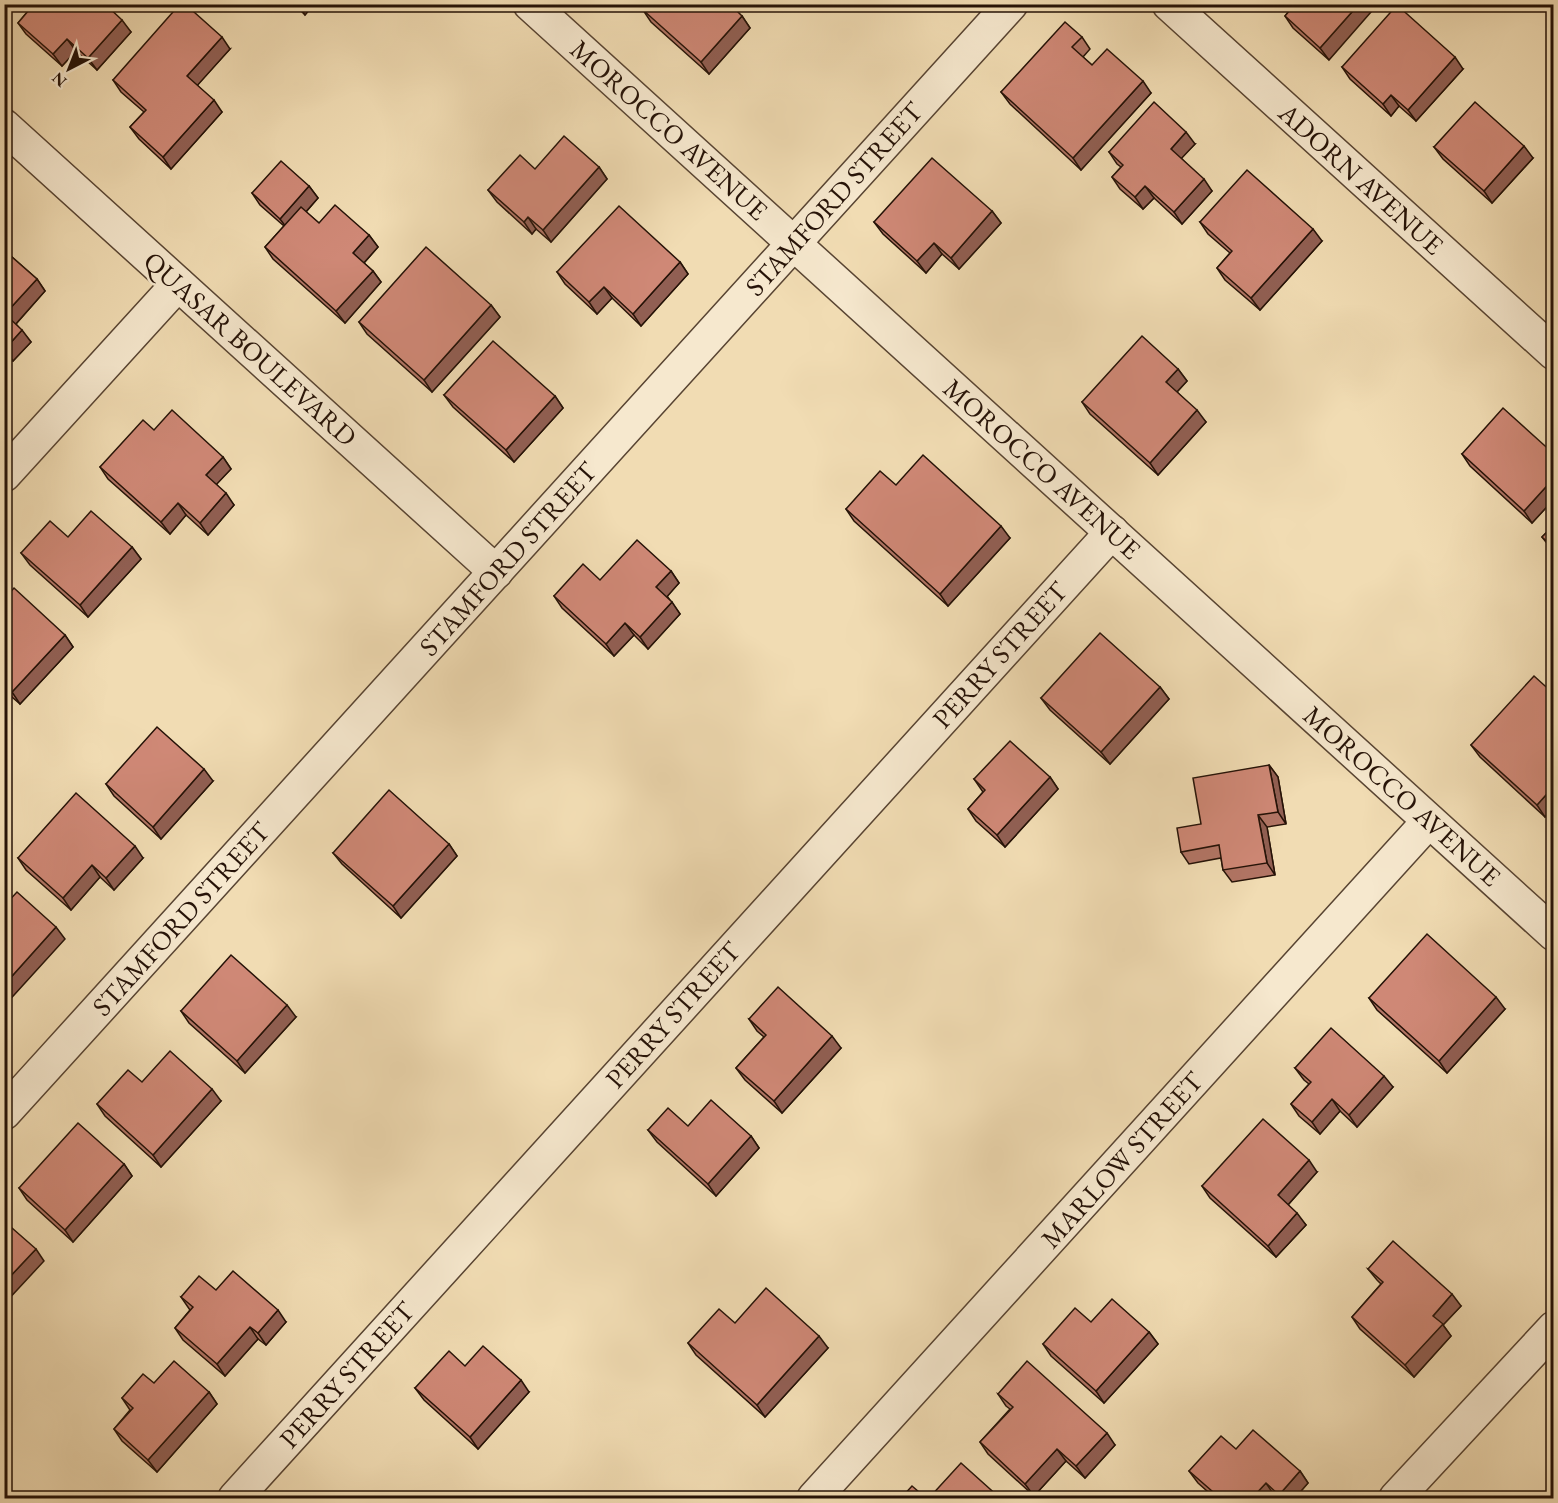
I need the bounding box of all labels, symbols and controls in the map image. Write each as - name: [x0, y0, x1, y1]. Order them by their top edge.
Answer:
- street label: MOROCCO AVENUE: [563, 32, 775, 228]
- north arrow: [39, 39, 99, 99]
- text: N: [47, 68, 71, 92]
- street label: STAMFORD STREET: [737, 94, 931, 303]
- street label: ADORN AVENUE: [1271, 95, 1451, 262]
- street label: QUASAR BOULEVARD: [136, 243, 364, 454]
- street label: MOROCCO AVENUE: [936, 371, 1148, 567]
- street label: STAMFORD STREET: [411, 454, 605, 663]
- street label: PERRY STREET: [924, 573, 1075, 735]
- street label: MOROCCO AVENUE: [1296, 698, 1508, 894]
- street label: STAMFORD STREET: [84, 814, 278, 1023]
- street label: PERRY STREET: [597, 933, 748, 1095]
- street label: MARLOW STREET: [1033, 1063, 1211, 1255]
- street label: PERRY STREET: [271, 1293, 422, 1455]

